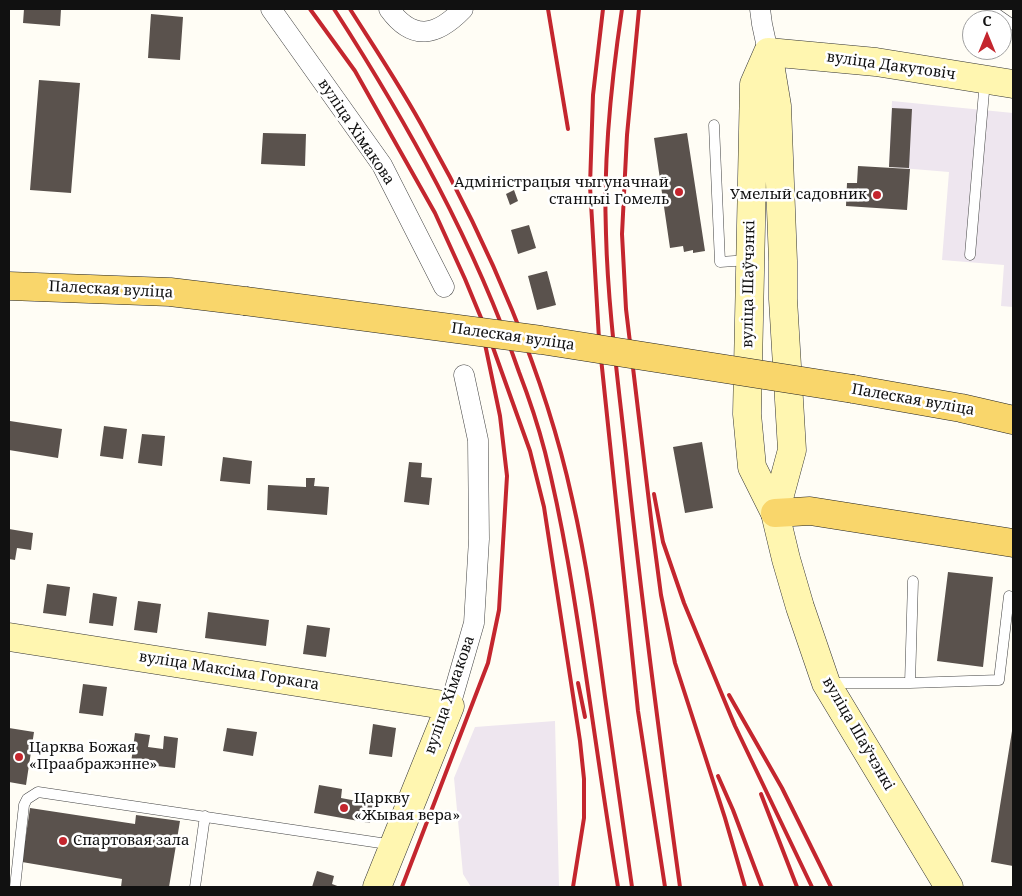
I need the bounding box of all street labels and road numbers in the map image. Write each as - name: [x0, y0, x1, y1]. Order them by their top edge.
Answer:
- street label: вуліца Дакутовіч: [825, 48, 957, 84]
- street label: вуліца Хімакова: [314, 76, 398, 188]
- street label: вуліца Шаўчэнкі: [739, 220, 759, 348]
- street label: Палеская вуліца: [48, 278, 174, 302]
- street label: Палеская вуліца: [450, 319, 576, 355]
- street label: Палеская вуліца: [850, 380, 976, 420]
- street label: вуліца Хімакова: [421, 633, 479, 757]
- street label: вуліца Максіма Горкага: [137, 648, 321, 694]
- street label: вуліца Шаўчэнкі: [818, 674, 898, 794]

